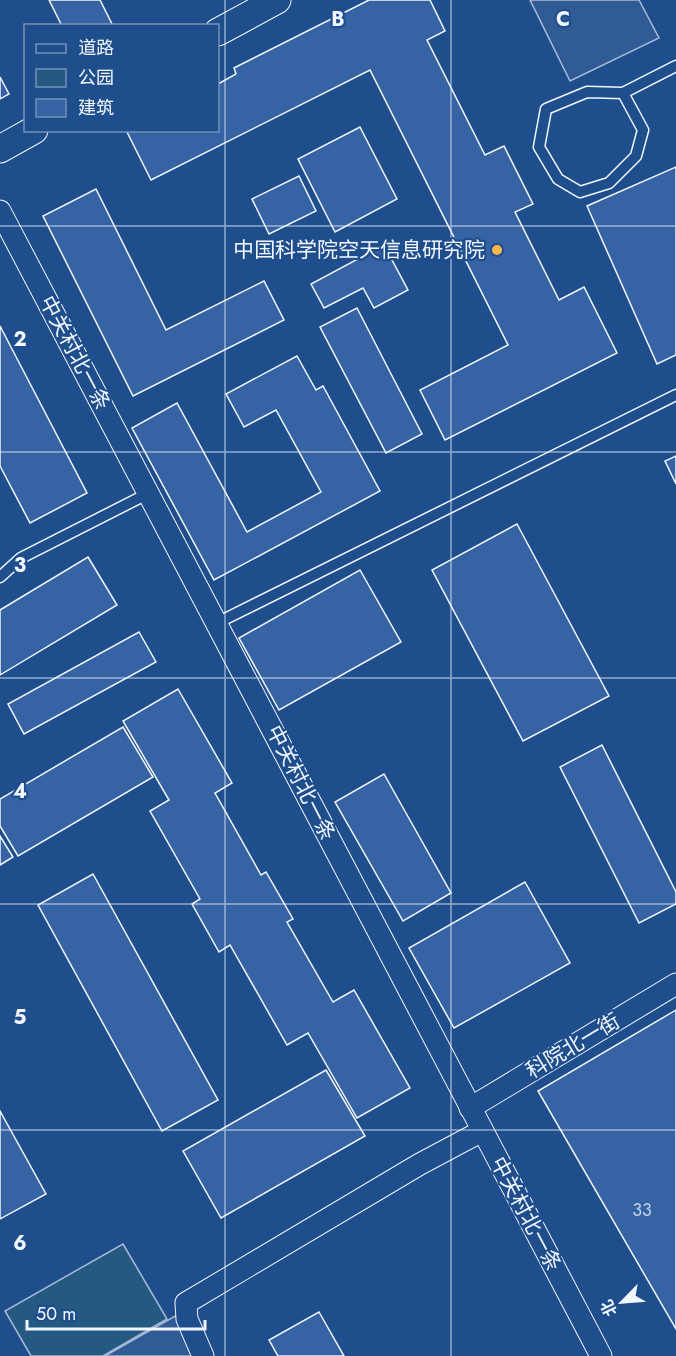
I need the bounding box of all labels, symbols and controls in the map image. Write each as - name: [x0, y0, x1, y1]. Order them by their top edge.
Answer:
- text: B: [331, 5, 345, 34]
- text: C: [556, 5, 570, 34]
- legend: [24, 24, 219, 132]
- text: 道路: [78, 35, 114, 61]
- text: 公园: [78, 65, 114, 91]
- text: 建筑: [78, 95, 114, 121]
- place label: 中国科学院空天信息研究院: [233, 235, 485, 265]
- marker: 中国科学院空天信息研究院: [490, 243, 504, 257]
- street label: 中关村北一条: [32, 290, 118, 416]
- text: 2: [13, 325, 27, 354]
- text: 3: [14, 551, 26, 580]
- street label: 中关村北一条: [259, 720, 343, 846]
- text: 4: [13, 777, 27, 806]
- text: 5: [14, 1003, 27, 1032]
- street label: 科院北一街: [520, 1006, 626, 1086]
- street label: 中关村北一条: [483, 1151, 569, 1277]
- house number: 33: [632, 1197, 652, 1223]
- text: 6: [13, 1229, 27, 1258]
- north arrow: [592, 1272, 652, 1332]
- scale bar: [27, 1293, 206, 1331]
- text: 北: [595, 1296, 623, 1320]
- text: 50 m: [36, 1301, 76, 1327]

